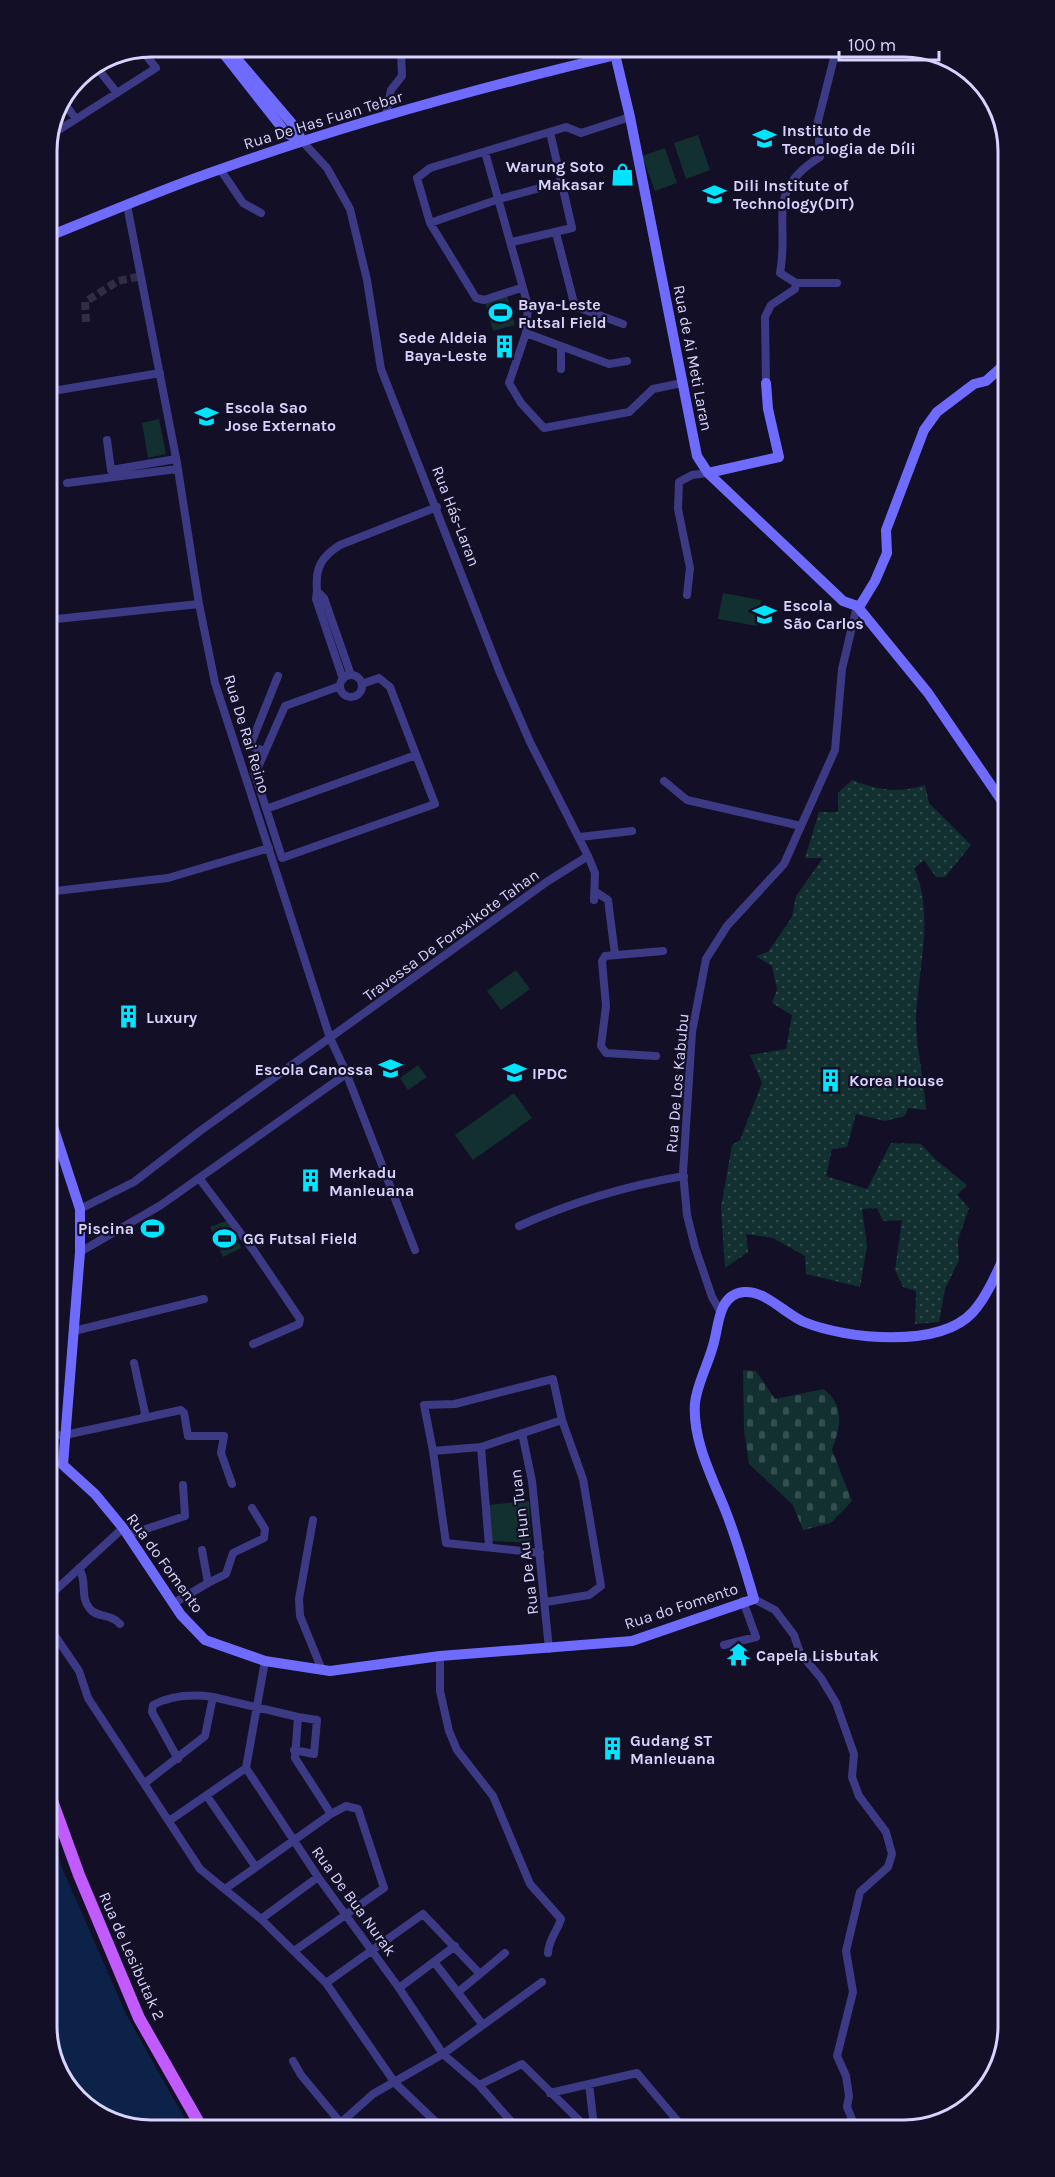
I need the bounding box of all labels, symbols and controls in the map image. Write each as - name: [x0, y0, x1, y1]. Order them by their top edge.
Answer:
- scale bar: [839, 24, 940, 62]
- text: 100 m: [848, 34, 896, 56]
- street label: Rua De Has Fuan Tebar: [241, 87, 405, 153]
- place label: Instituto de Tecnologia de Díli: [782, 121, 916, 158]
- school or university icon: Instituto de Tecnologia de Díli: [751, 126, 777, 152]
- place label: Warung Soto Makasar: [506, 157, 605, 194]
- shop icon: Warung Soto Makasar: [609, 162, 635, 188]
- place label: Dili Institute of Technology(DIT): [733, 176, 855, 213]
- school or university icon: Dili Institute of Technology(DIT): [702, 181, 728, 207]
- street label: Rua de Ai Meti Laran: [670, 283, 716, 433]
- place label: Baya-Leste Futsal Field: [518, 295, 607, 332]
- sports icon: Baya-Leste Futsal Field: [487, 300, 513, 326]
- place label: Sede Aldeia Baya-Leste: [398, 328, 487, 365]
- building icon: Sede Aldeia Baya-Leste: [492, 333, 518, 359]
- place label: Escola Sao Jose Externato: [225, 398, 336, 435]
- school or university icon: Escola Sao Jose Externato: [194, 403, 220, 429]
- street label: Rua Hás-Laran: [428, 463, 484, 569]
- place label: Escola São Carlos: [783, 596, 864, 633]
- school or university icon: Escola São Carlos: [752, 601, 778, 627]
- street label: Rua De Rai Reino: [220, 672, 274, 796]
- street label: Travessa De Forexikote Tahan: [359, 865, 543, 1005]
- building icon: Luxury: [115, 1004, 141, 1030]
- place label: Luxury: [146, 1008, 197, 1027]
- street label: Rua De Los Kabubu: [661, 1012, 693, 1154]
- school or university icon: Escola Canossa: [378, 1056, 404, 1082]
- place label: Escola Canossa: [255, 1060, 373, 1079]
- school or university icon: IPDC: [501, 1060, 527, 1086]
- place label: IPDC: [532, 1064, 567, 1083]
- building icon: Korea House: [818, 1067, 844, 1093]
- place label: Korea House: [849, 1071, 944, 1090]
- place label: Merkadu Manleuana: [329, 1163, 414, 1200]
- building icon: Merkadu Manleuana: [298, 1168, 324, 1194]
- sports icon: Piscina: [139, 1215, 165, 1241]
- place label: Piscina: [78, 1219, 134, 1238]
- sports icon: GG Futsal Field: [212, 1225, 238, 1251]
- place label: GG Futsal Field: [243, 1229, 357, 1248]
- street label: Rua De Au Hun Tuan: [506, 1468, 542, 1616]
- street label: Rua do Fomento: [123, 1510, 207, 1616]
- street label: Rua do Fomento: [622, 1579, 740, 1633]
- temple icon: Capela Lisbutak: [725, 1642, 751, 1668]
- place label: Capela Lisbutak: [756, 1646, 879, 1665]
- place label: Gudang ST Manleuana: [630, 1731, 715, 1768]
- building icon: Gudang ST Manleuana: [599, 1736, 625, 1762]
- street label: Rua De Bua Nurak: [308, 1842, 400, 1960]
- street label: Rua de Lesibutak 2: [95, 1889, 169, 2023]

